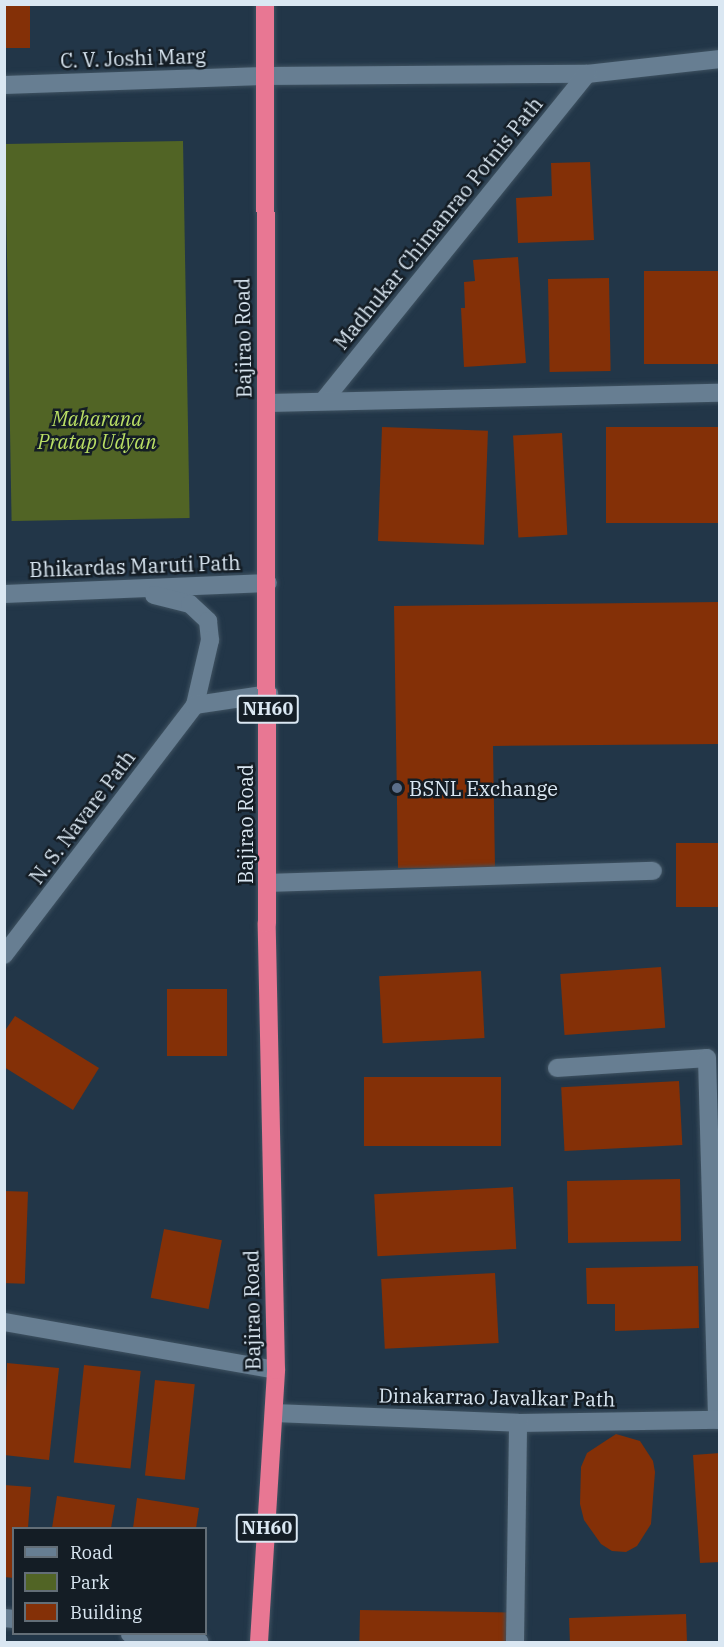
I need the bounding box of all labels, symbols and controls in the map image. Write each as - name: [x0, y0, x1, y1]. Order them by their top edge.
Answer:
- street label: C. V. Joshi Marg: [60, 43, 206, 73]
- street label: Madhukar Chimanrao Potnis Path: [329, 92, 547, 354]
- street label: Bajirao Road: [230, 278, 256, 398]
- park label: Maharana Pratap Udyan: [37, 406, 157, 453]
- street label: Bhikardas Maruti Path: [29, 550, 241, 582]
- road number: NH60: [236, 694, 300, 724]
- street label: N. S. Navare Path: [24, 746, 140, 888]
- street label: Bajirao Road: [233, 764, 257, 884]
- place label: BSNL Exchange: [409, 776, 558, 800]
- marker: BSNL Exchange: [390, 781, 404, 795]
- street label: Bajirao Road: [239, 1250, 265, 1370]
- street label: Dinakarrao Javalkar Path: [378, 1383, 616, 1411]
- road number: NH60: [236, 1513, 298, 1543]
- legend: [12, 1527, 207, 1635]
- text: Road: [70, 1541, 113, 1564]
- text: Park: [70, 1571, 109, 1594]
- text: Building: [70, 1601, 142, 1624]

